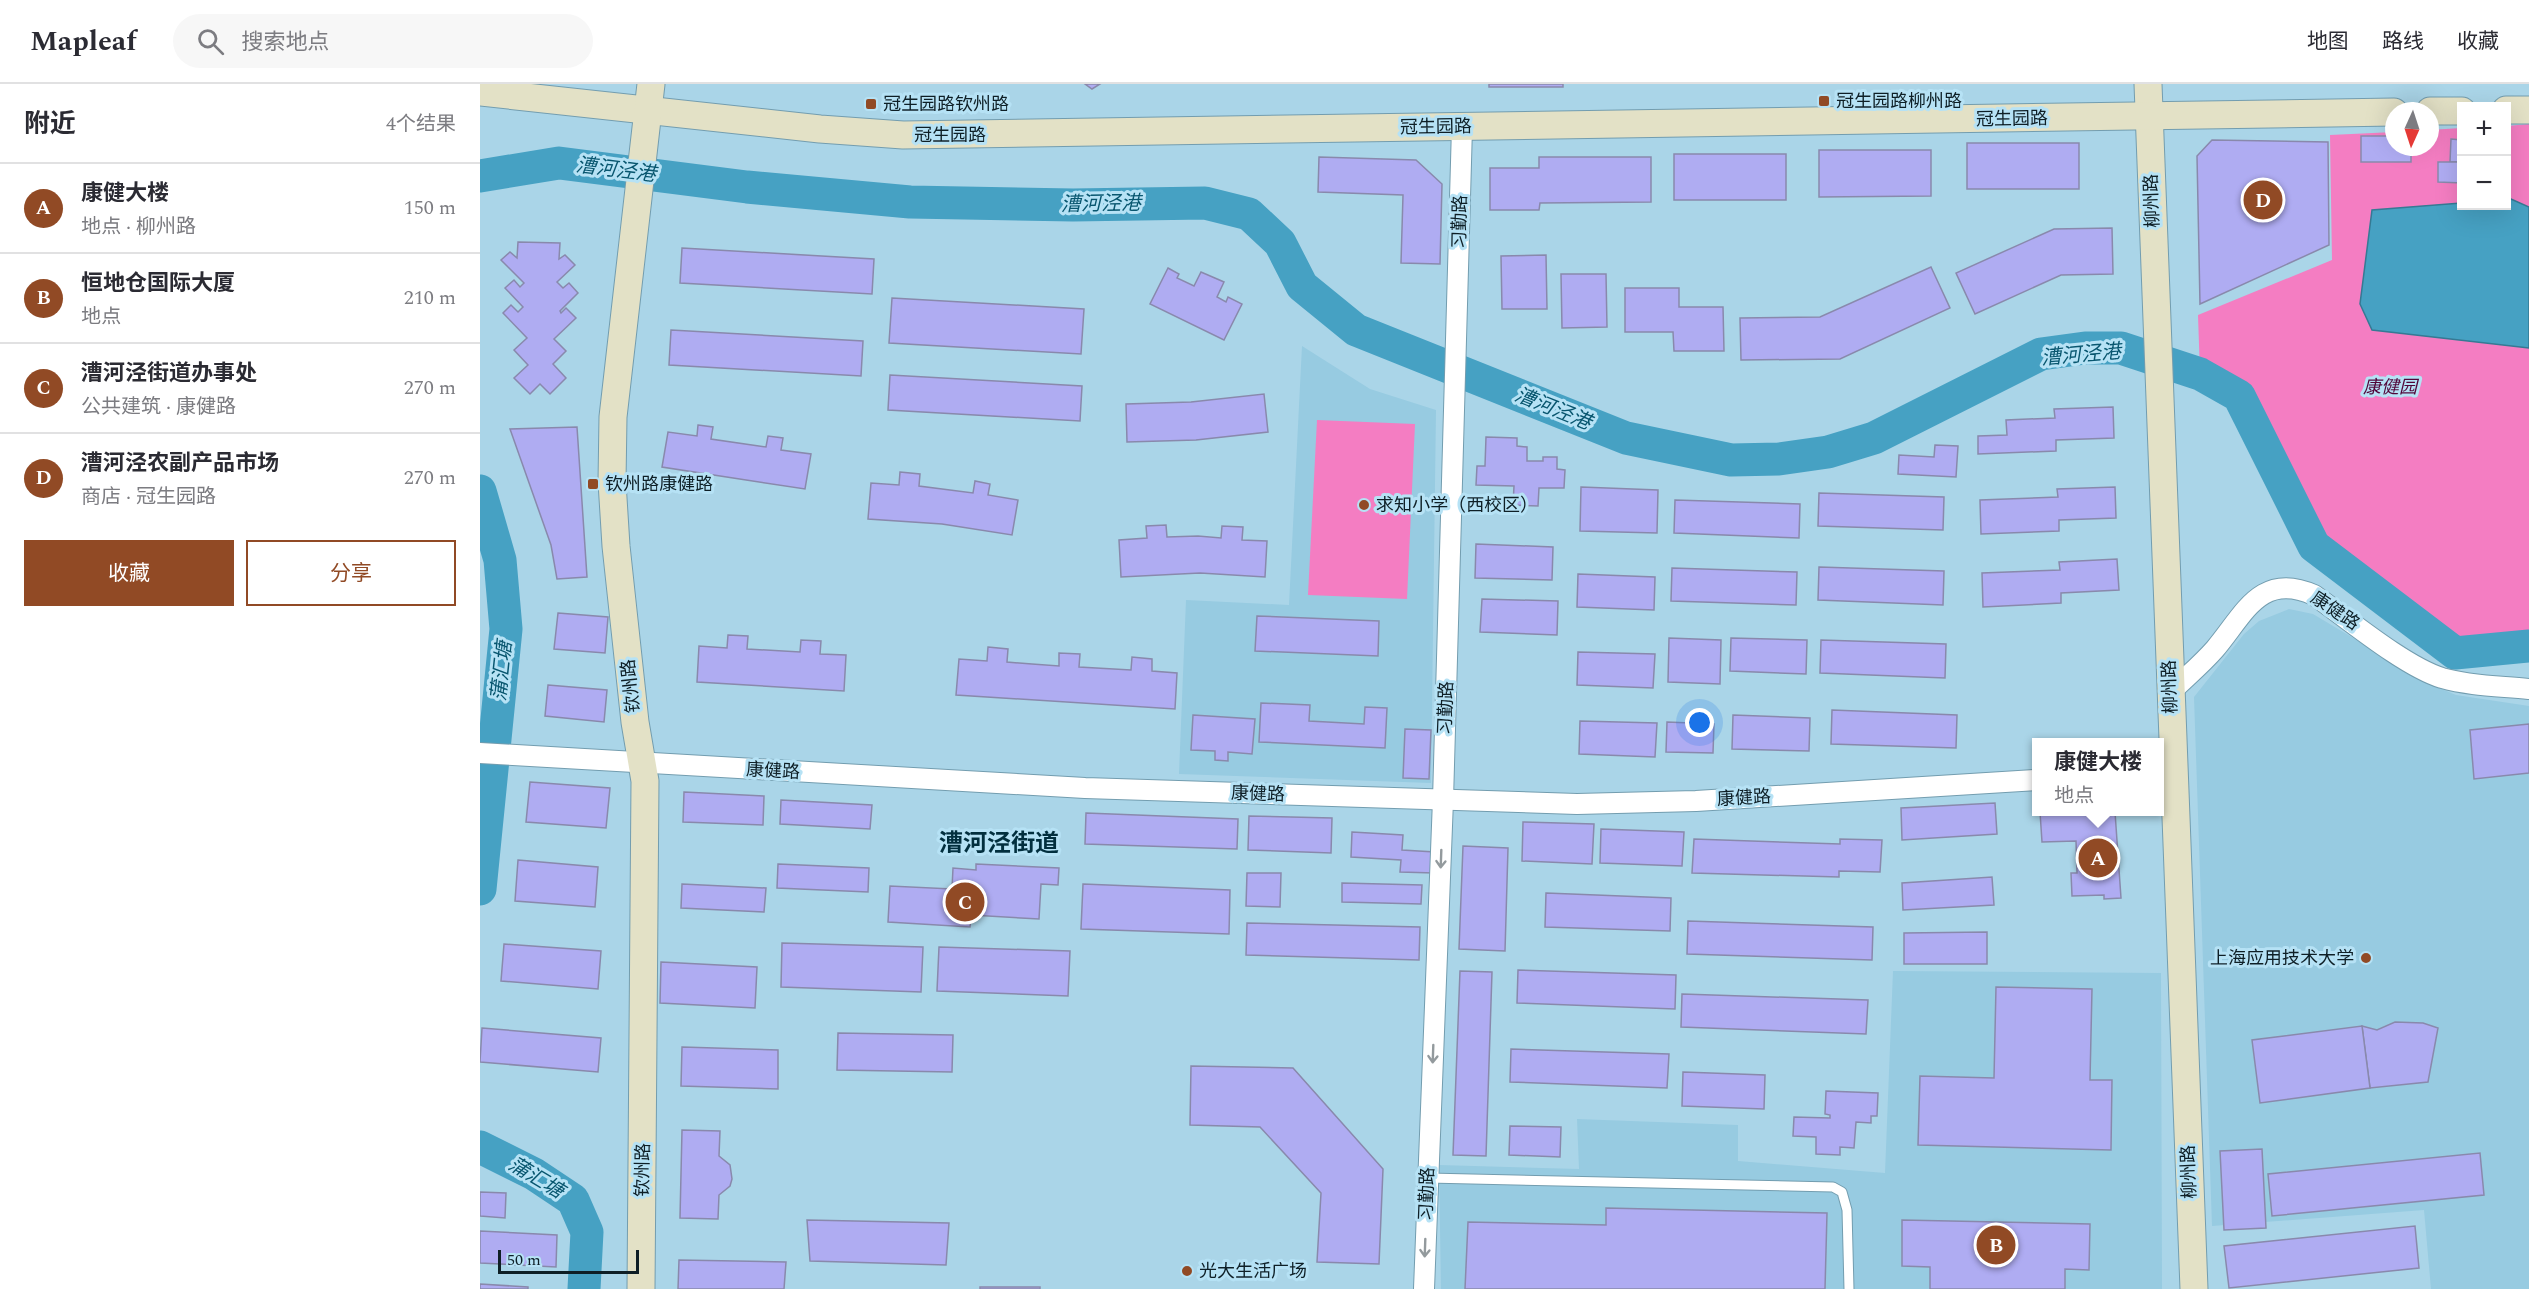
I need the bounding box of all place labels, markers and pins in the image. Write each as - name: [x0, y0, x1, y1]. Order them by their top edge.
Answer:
- place label: 冠生园路柳州路: [1836, 88, 1962, 115]
- place label: 冠生园路钦州路: [883, 91, 1009, 118]
- marker: 冠生园路柳州路: [1817, 94, 1831, 108]
- marker: 冠生园路钦州路: [864, 97, 878, 111]
- pin: D: [2244, 178, 2282, 222]
- place label: 钦州路康健路: [605, 471, 713, 498]
- marker: 钦州路康健路: [586, 477, 600, 491]
- place label: 求知小学（西校区）: [1376, 492, 1538, 519]
- marker: 求知小学（西校区）: [1357, 498, 1371, 512]
- pin: A: [2078, 836, 2118, 880]
- pin: C: [946, 880, 984, 924]
- place label: 上海应用技术大学: [2210, 945, 2354, 972]
- marker: 上海应用技术大学: [2359, 951, 2373, 965]
- pin: B: [1976, 1222, 2016, 1268]
- place label: 光大生活广场: [1199, 1258, 1307, 1285]
- marker: 光大生活广场: [1180, 1264, 1194, 1278]

